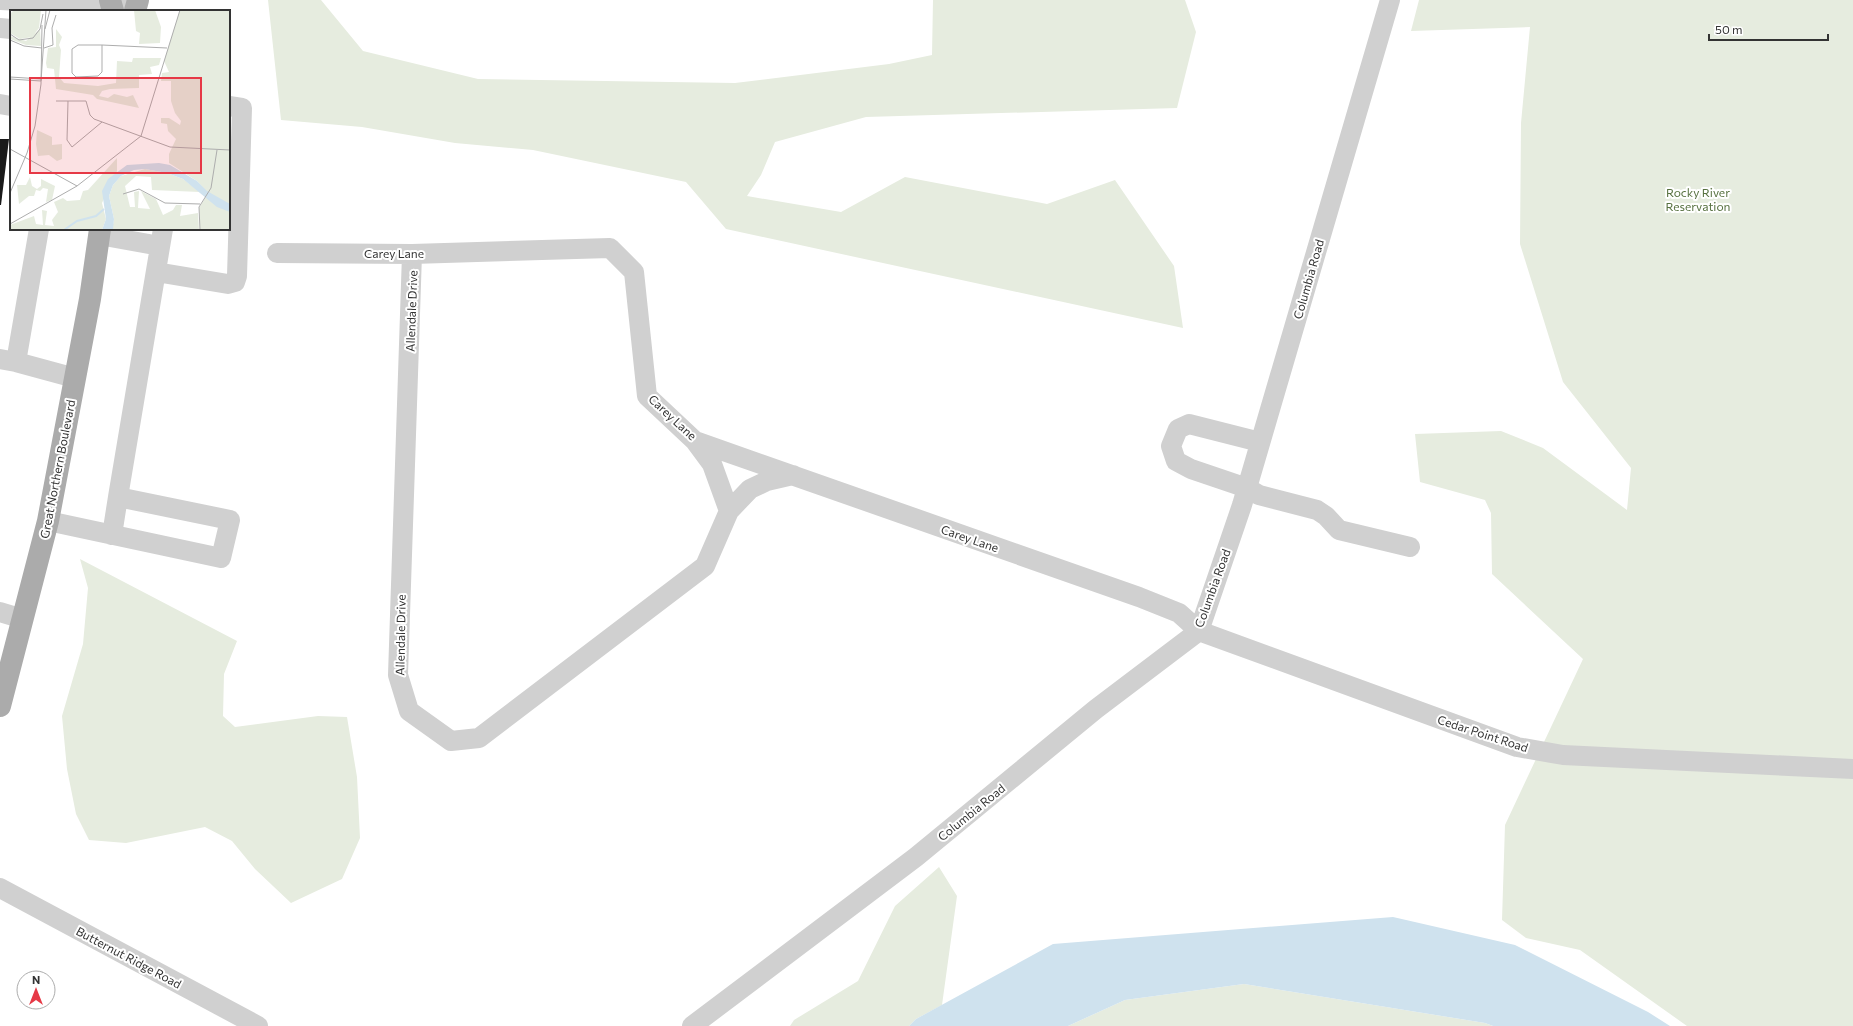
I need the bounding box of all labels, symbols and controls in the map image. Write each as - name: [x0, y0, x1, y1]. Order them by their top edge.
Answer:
- inset map: [10, 10, 230, 230]
- scale bar: [1709, 16, 1828, 42]
- text: 50 m: [1715, 22, 1743, 36]
- park label: Rocky River Reservation: [1666, 185, 1730, 213]
- street label: Columbia Road: [1290, 237, 1326, 321]
- street label: Carey Lane: [364, 246, 424, 260]
- street label: Allendale Drive: [403, 270, 419, 352]
- street label: Carey Lane: [646, 391, 700, 443]
- street label: Great Northern Boulevard: [37, 398, 77, 540]
- street label: Carey Lane: [939, 522, 1001, 554]
- street label: Columbia Road: [1191, 547, 1233, 629]
- street label: Allendale Drive: [392, 594, 408, 676]
- street label: Cedar Point Road: [1436, 712, 1530, 754]
- street label: Columbia Road: [935, 781, 1007, 843]
- street label: Butternut Ridge Road: [74, 923, 184, 991]
- north arrow: [16, 970, 56, 1010]
- text: N: [32, 973, 40, 986]

